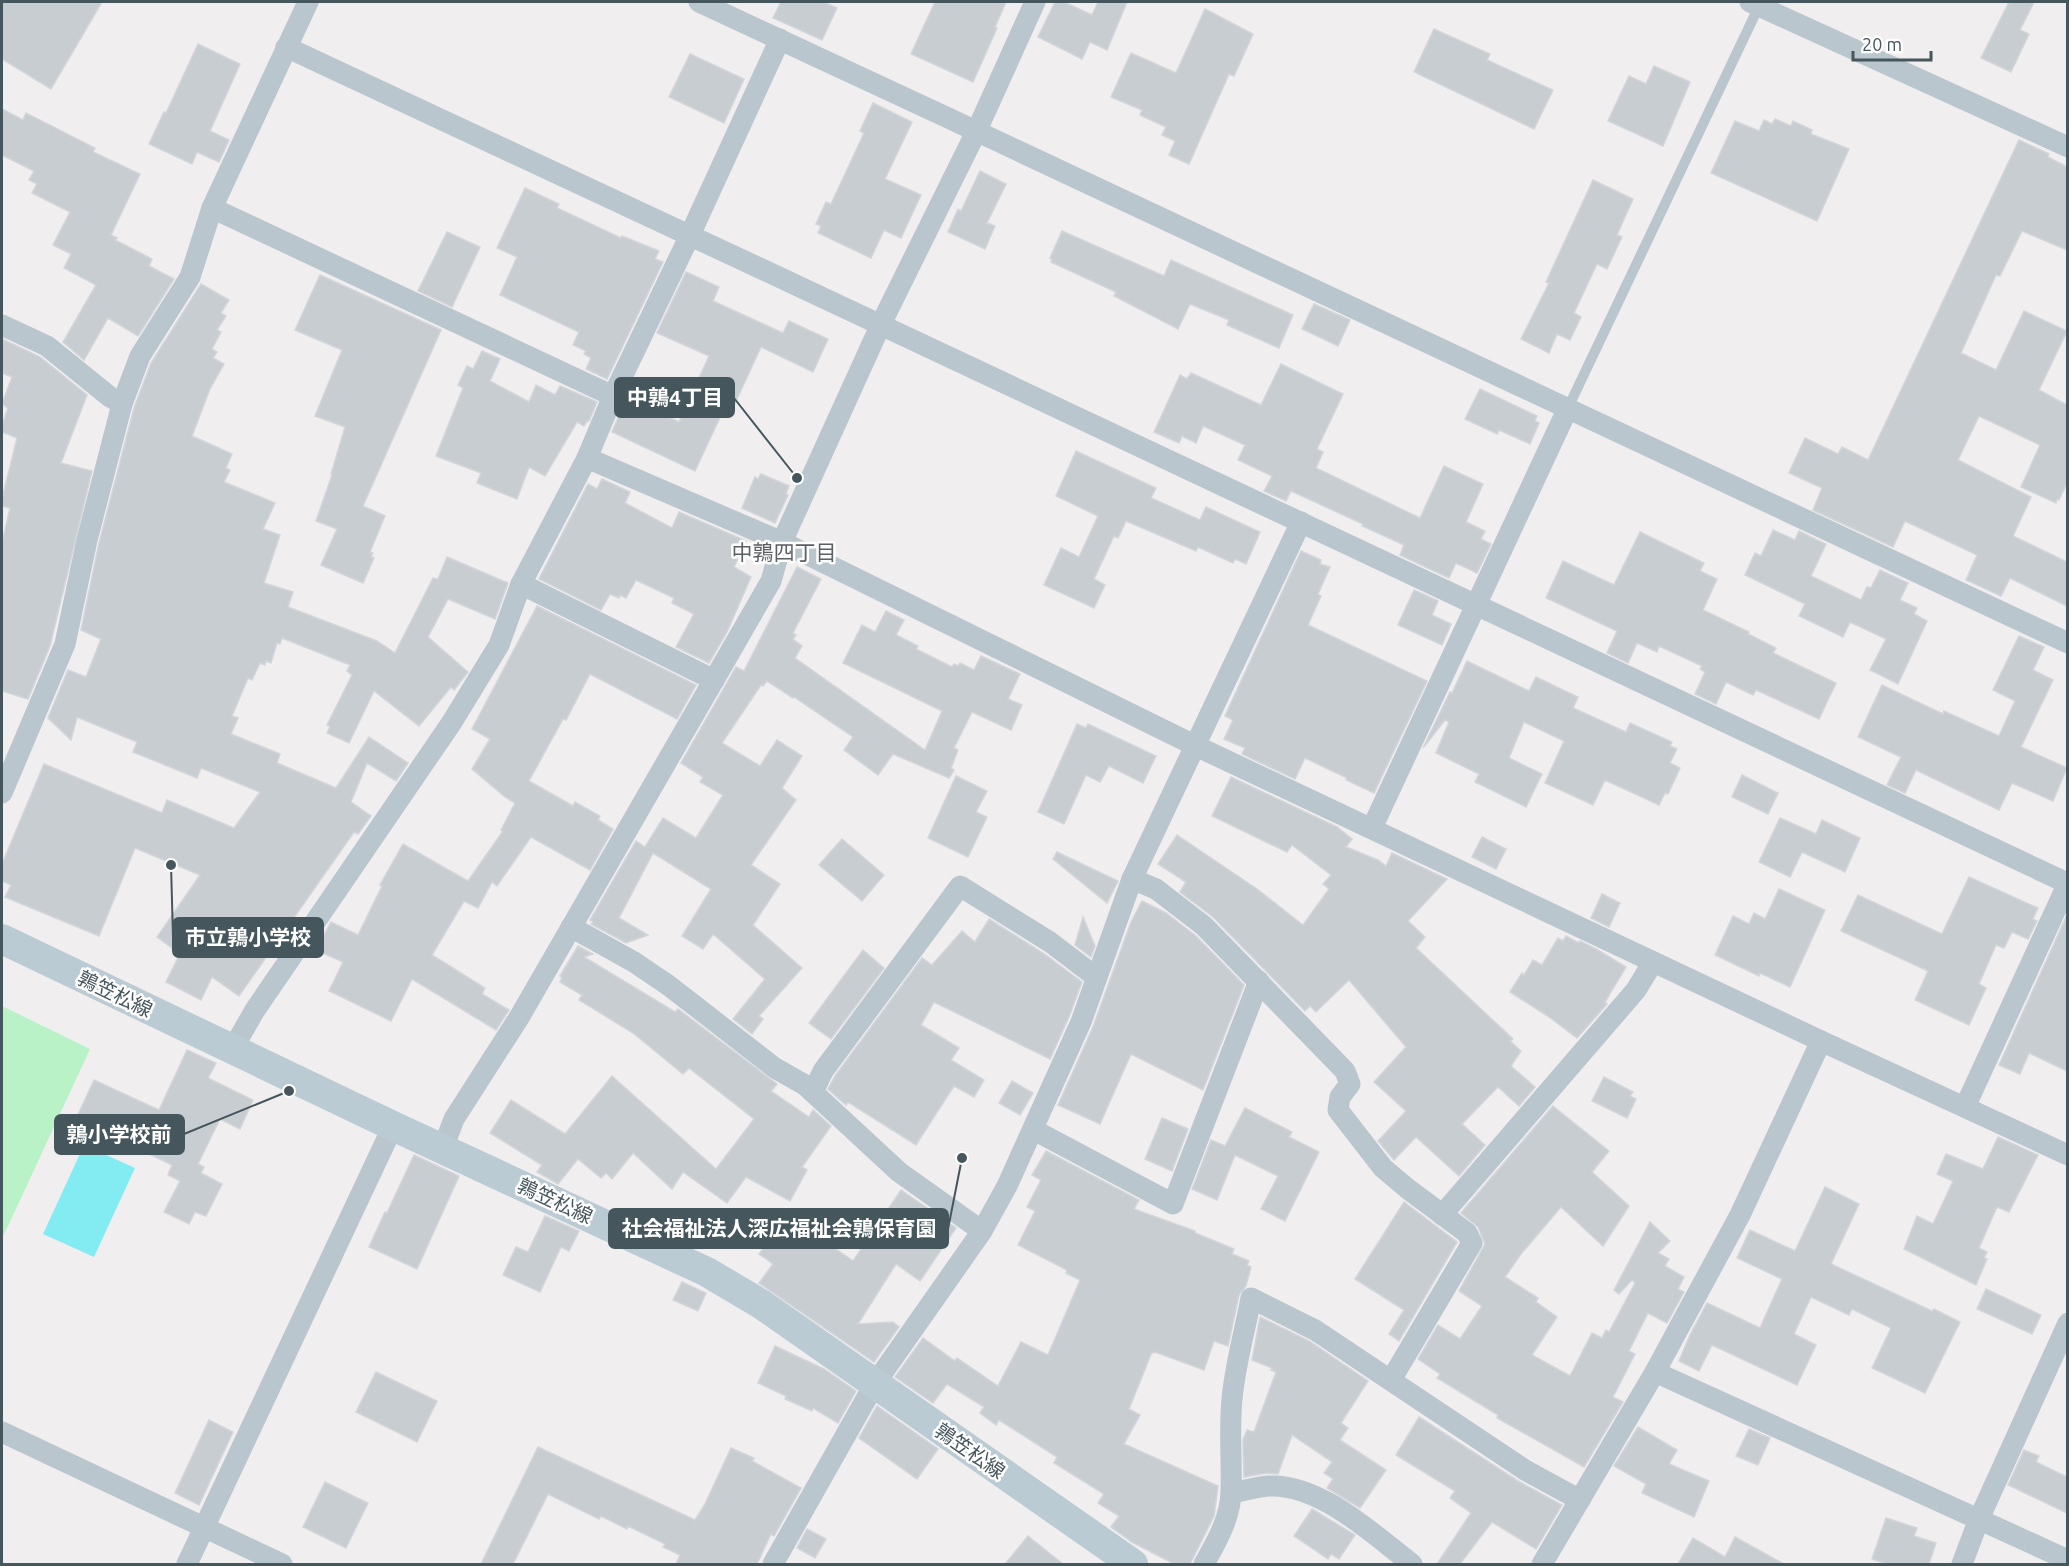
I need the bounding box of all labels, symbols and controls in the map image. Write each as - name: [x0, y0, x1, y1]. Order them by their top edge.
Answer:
- scale bar: [1853, 24, 1931, 62]
- text: 20 m: [1862, 34, 1902, 54]
- callout: 中鶉4丁目: [615, 378, 734, 417]
- text: 中鶉4丁目: [627, 385, 723, 409]
- district label: 中鶉四丁目: [732, 540, 837, 564]
- callout: 市立鶉小学校: [173, 918, 323, 957]
- text: 市立鶉小学校: [185, 925, 311, 949]
- street label: 鶉笠松線: [74, 966, 156, 1021]
- callout: 鶉小学校前: [55, 1115, 184, 1154]
- text: 鶉小学校前: [67, 1122, 172, 1146]
- street label: 鶉笠松線: [514, 1173, 596, 1228]
- callout: 社会福祉法人深広福祉会鶉保育園: [609, 1209, 948, 1248]
- text: 社会福祉法人深広福祉会鶉保育園: [622, 1216, 937, 1240]
- street label: 鶉笠松線: [931, 1418, 1010, 1483]

